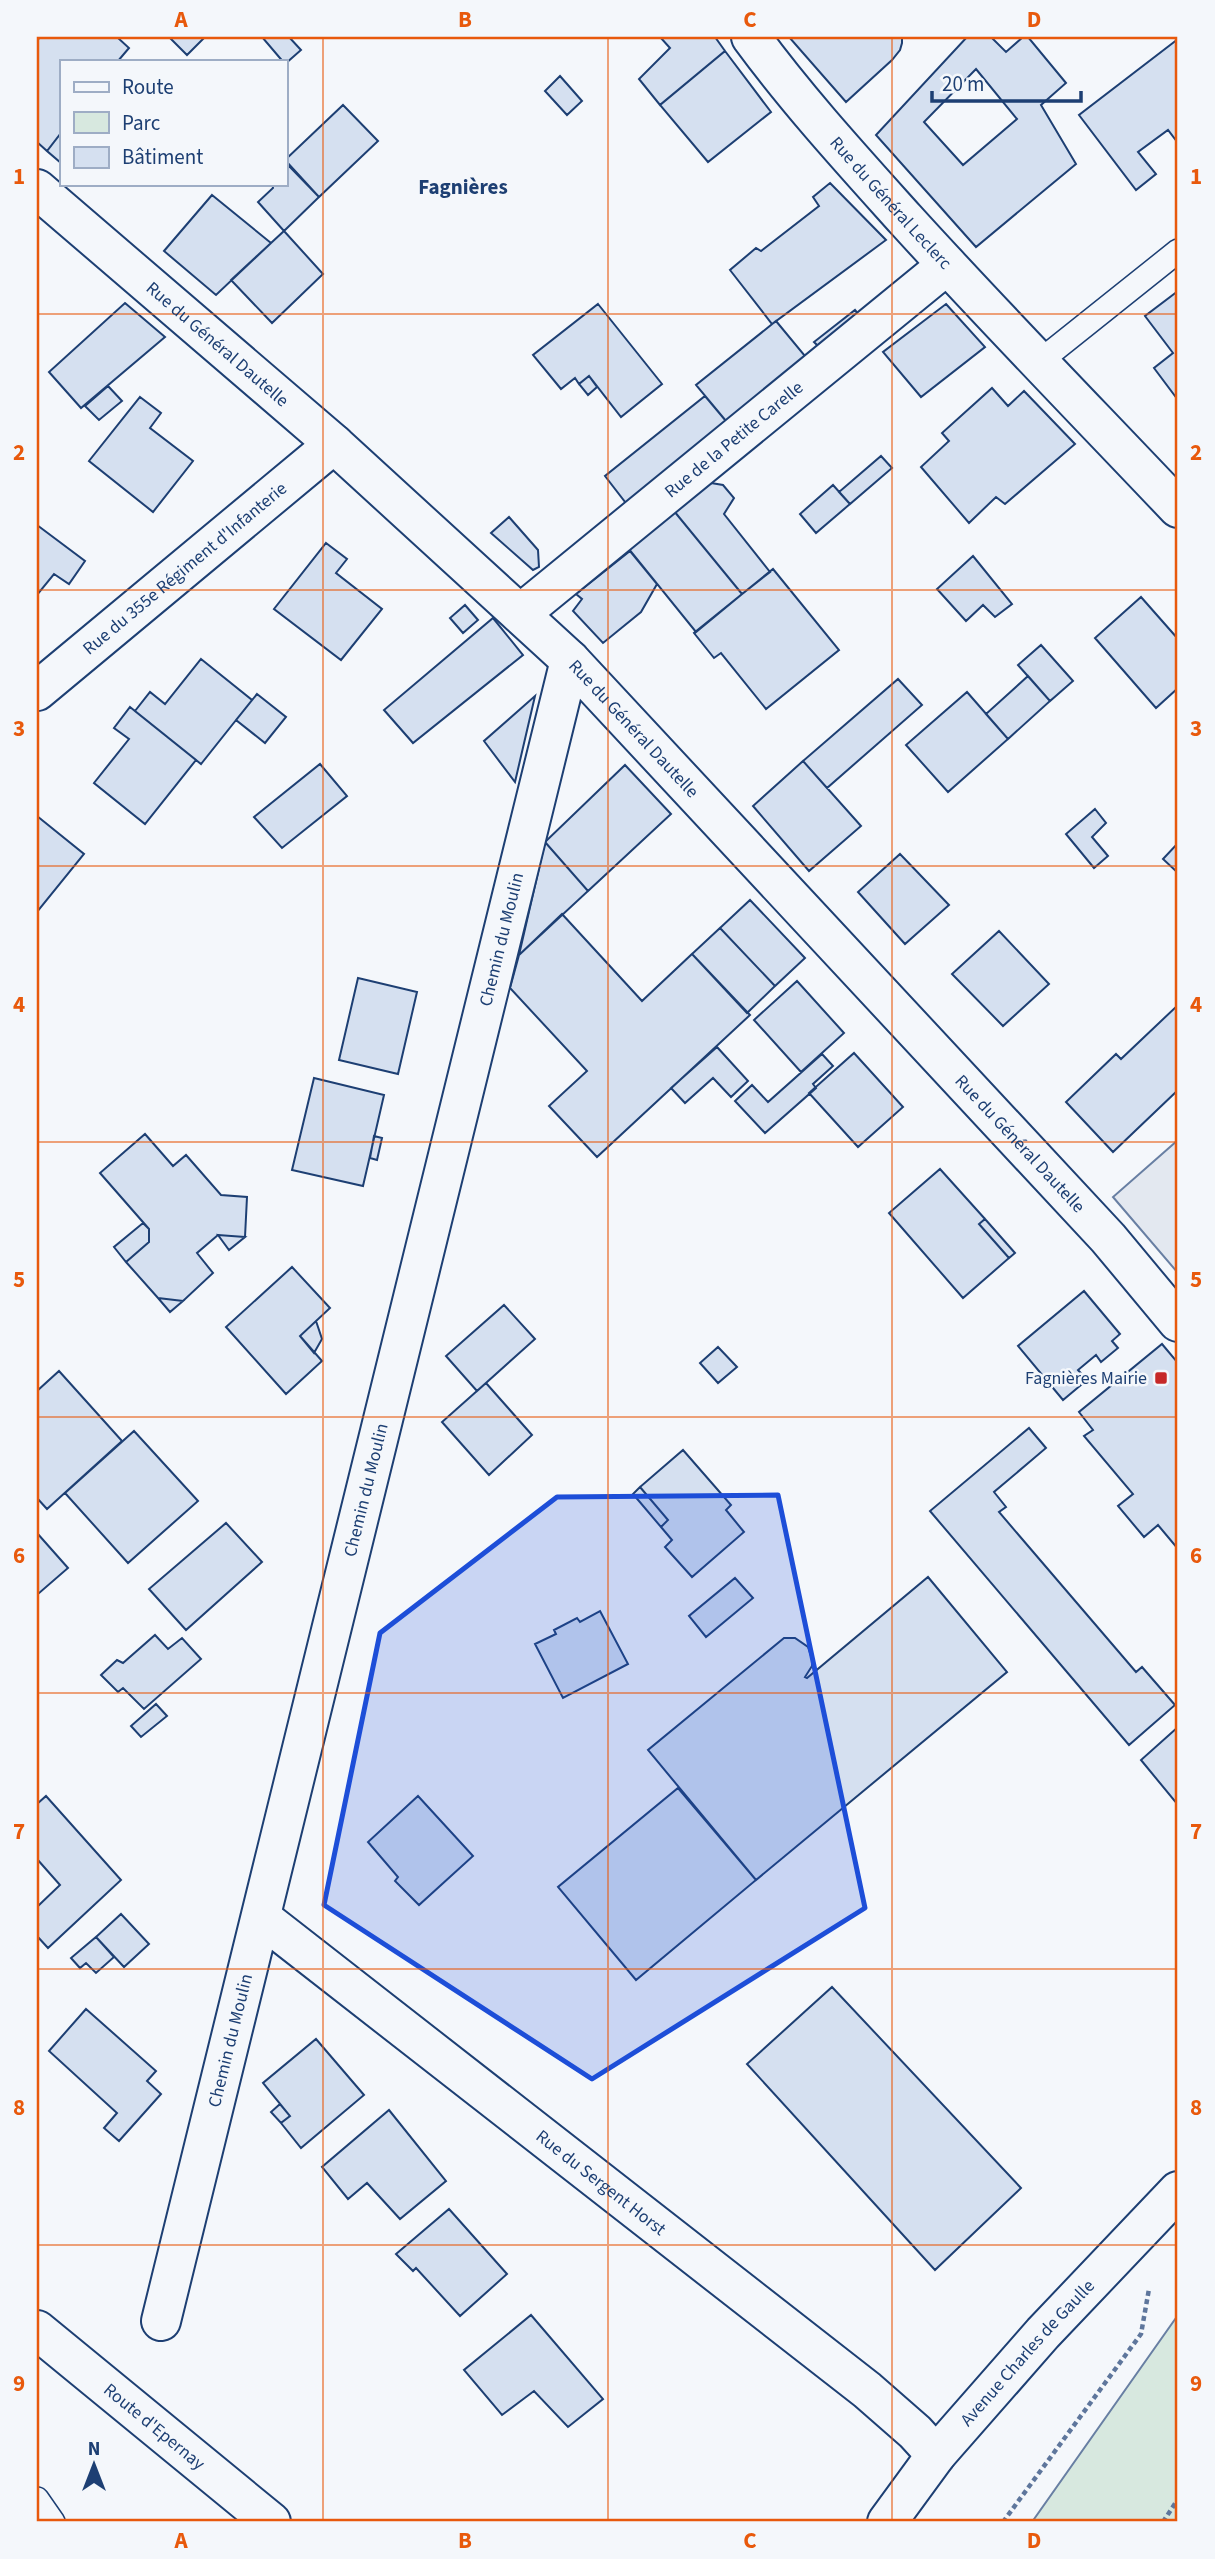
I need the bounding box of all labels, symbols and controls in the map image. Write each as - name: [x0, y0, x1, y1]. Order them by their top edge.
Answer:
- text: A: [173, 3, 188, 36]
- text: B: [458, 3, 472, 36]
- text: C: [743, 3, 757, 36]
- text: D: [1027, 3, 1041, 36]
- legend: [60, 60, 287, 186]
- scale bar: [932, 60, 1080, 104]
- text: 20 m: [942, 69, 984, 99]
- text: Route: [122, 72, 174, 102]
- text: Parc: [122, 108, 161, 138]
- street label: Rue du Général Leclerc: [824, 131, 957, 275]
- text: Bâtiment: [122, 142, 203, 172]
- text: 1: [13, 160, 25, 193]
- text: 1: [1190, 160, 1202, 193]
- district label: Fagnières: [418, 172, 508, 202]
- street label: Rue du Général Dautelle: [141, 276, 294, 413]
- street label: Rue de la Petite Carelle: [659, 375, 809, 504]
- text: 2: [13, 436, 25, 469]
- text: 2: [1190, 436, 1202, 469]
- street label: Rue du 355e Régiment d'Infanterie: [78, 476, 292, 661]
- street label: Rue du Général Dautelle: [563, 654, 704, 804]
- text: 3: [13, 712, 25, 745]
- text: 3: [1190, 712, 1202, 745]
- street label: Chemin du Moulin: [473, 870, 530, 1009]
- text: 4: [13, 988, 25, 1021]
- text: 4: [1190, 988, 1202, 1021]
- street label: Rue du Général Dautelle: [949, 1069, 1091, 1219]
- text: 5: [13, 1263, 25, 1296]
- text: 5: [1190, 1263, 1202, 1296]
- place label: Fagnières Mairie: [1025, 1366, 1147, 1391]
- marker: Fagnières Mairie: [1153, 1370, 1169, 1386]
- street label: Chemin du Moulin: [338, 1421, 395, 1559]
- text: 6: [13, 1539, 25, 1572]
- text: 6: [1190, 1539, 1202, 1572]
- text: 7: [13, 1815, 25, 1848]
- text: 7: [1190, 1815, 1202, 1848]
- street label: Chemin du Moulin: [202, 1971, 259, 2110]
- text: 8: [13, 2091, 25, 2124]
- text: 8: [1190, 2091, 1202, 2124]
- street label: Rue du Sergent Horst: [530, 2124, 671, 2242]
- street label: Avenue Charles de Gaulle: [955, 2274, 1100, 2432]
- text: 9: [13, 2367, 25, 2400]
- text: 9: [1190, 2367, 1202, 2400]
- street label: Route d'Epernay: [98, 2378, 211, 2476]
- north arrow: [60, 2430, 130, 2500]
- text: N: [88, 2436, 100, 2463]
- text: A: [173, 2524, 188, 2557]
- text: B: [458, 2524, 472, 2557]
- text: C: [743, 2524, 757, 2557]
- text: D: [1027, 2524, 1041, 2557]

